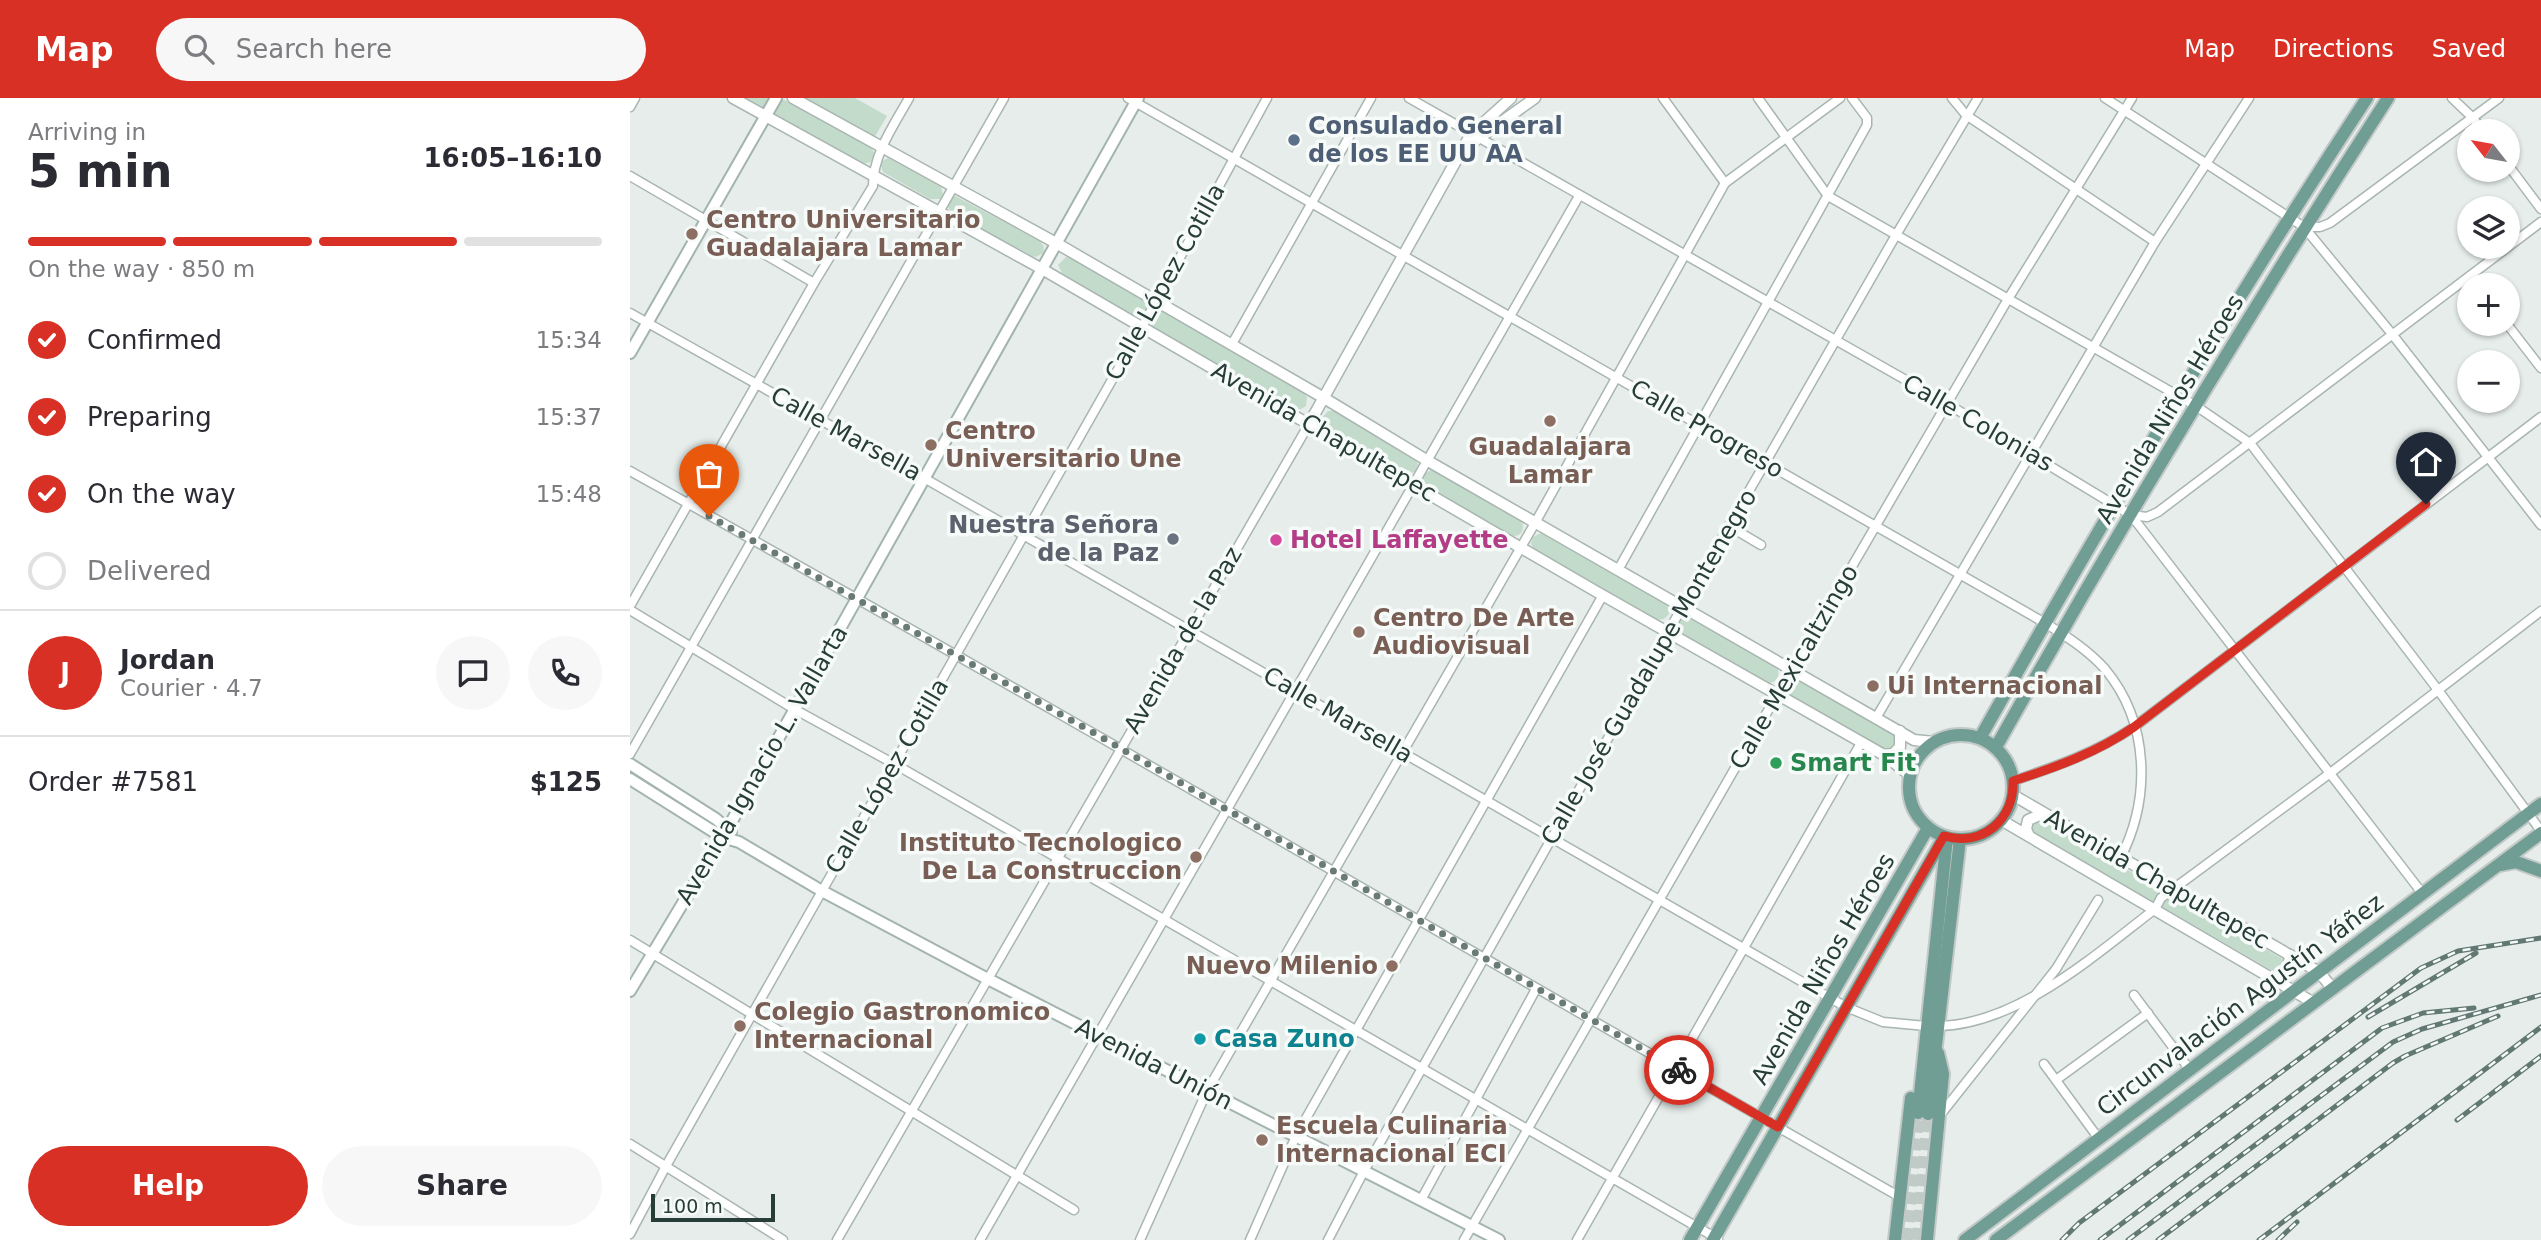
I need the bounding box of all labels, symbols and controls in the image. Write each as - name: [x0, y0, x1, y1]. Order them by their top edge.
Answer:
- search box: [156, 18, 646, 81]
- text: Map: [35, 30, 114, 69]
- icon: search: [180, 30, 218, 68]
- text: Search here: [236, 34, 392, 64]
- text: Map: [2184, 35, 2235, 63]
- text: Directions: [2273, 35, 2394, 63]
- text: Saved: [2432, 35, 2506, 63]
- place label: Consulado General de los EE UU AA: [1308, 112, 1563, 168]
- text: Arriving in: [28, 119, 146, 145]
- north arrow: [2457, 119, 2520, 182]
- map controls: [2457, 119, 2520, 413]
- marker: Consulado General de los EE UU AA: [1286, 132, 1302, 148]
- text: 16:05–16:10: [423, 143, 602, 173]
- text: 5 min: [28, 144, 172, 198]
- street label: Calle López Cotilla: [1099, 179, 1231, 385]
- button: layers: [2457, 196, 2520, 259]
- place label: Centro Universitario Guadalajara Lamar: [706, 206, 980, 262]
- marker: Centro Universitario Guadalajara Lamar: [684, 226, 700, 242]
- text: On the way · 850 m: [28, 256, 255, 282]
- button: +: [2457, 273, 2520, 336]
- street label: Avenida Niños Héroes: [2090, 289, 2250, 529]
- icon: check: [28, 321, 66, 359]
- text: Confirmed: [87, 325, 222, 355]
- text: 15:34: [536, 327, 602, 353]
- button: −: [2457, 350, 2520, 413]
- street label: Avenida Chapultepec: [1207, 356, 1441, 508]
- street label: Calle Colonias: [1898, 369, 2058, 477]
- street label: Calle Progreso: [1626, 374, 1788, 484]
- street label: Calle Marsella: [766, 381, 926, 487]
- icon: check: [28, 398, 66, 436]
- text: Preparing: [87, 402, 212, 432]
- text: 15:37: [536, 404, 602, 430]
- marker: Guadalajara Lamar: [1542, 413, 1558, 429]
- place label: Centro Universitario Une: [945, 417, 1182, 473]
- pin: [2396, 432, 2456, 504]
- place label: Guadalajara Lamar: [1468, 433, 1632, 489]
- marker: Centro Universitario Une: [923, 437, 939, 453]
- icon: home: [2407, 443, 2445, 481]
- pin: [679, 444, 739, 516]
- icon: bag: [690, 455, 728, 493]
- icon: check: [28, 475, 66, 513]
- text: On the way: [87, 479, 236, 509]
- text: 15:48: [536, 481, 602, 507]
- street label: Calle José Guadalupe Montenegro: [1535, 484, 1763, 850]
- place label: Nuestra Señora de la Paz: [948, 511, 1159, 567]
- place label: Hotel Laffayette: [1290, 526, 1508, 554]
- marker: Nuestra Señora de la Paz: [1165, 531, 1181, 547]
- marker: Hotel Laffayette: [1268, 532, 1284, 548]
- street label: Avenida de la Paz: [1118, 542, 1248, 738]
- text: Delivered: [87, 556, 211, 586]
- street label: Calle Mexicaltzingo: [1724, 560, 1864, 774]
- place label: Centro De Arte Audiovisual: [1373, 604, 1575, 660]
- street label: Avenida Ignacio L. Vallarta: [670, 620, 854, 910]
- marker: Centro De Arte Audiovisual: [1351, 624, 1367, 640]
- button: chat: [436, 636, 510, 710]
- button: phone: [528, 636, 602, 710]
- text: Jordan: [120, 645, 215, 675]
- text: J: [60, 658, 70, 688]
- street label: Calle Marsella: [1258, 661, 1418, 769]
- place label: Ui Internacional: [1887, 672, 2102, 700]
- street label: Calle López Cotilla: [820, 673, 954, 879]
- text: Courier · 4.7: [120, 675, 263, 701]
- marker: Ui Internacional: [1865, 678, 1881, 694]
- place label: Smart Fit: [1790, 749, 1916, 777]
- marker: Smart Fit: [1768, 755, 1784, 771]
- text: Order #7581: [28, 767, 198, 797]
- text: $125: [530, 767, 602, 797]
- street label: Avenida Chapultepec: [2040, 803, 2274, 955]
- place label: Instituto Tecnologico De La Construccion: [899, 829, 1182, 885]
- street label: Avenida Niños Héroes: [1745, 848, 1901, 1090]
- marker: Instituto Tecnologico De La Construccion: [1188, 849, 1204, 865]
- street label: Circunvalación Agustín Yáñez: [2091, 888, 2389, 1122]
- place label: Nuevo Milenio: [1186, 952, 1378, 980]
- marker: Nuevo Milenio: [1384, 958, 1400, 974]
- place label: Colegio Gastronomico Internacional: [754, 998, 1050, 1054]
- street label: Avenida Unión: [1071, 1012, 1237, 1116]
- marker: Colegio Gastronomico Internacional: [732, 1018, 748, 1034]
- place label: Casa Zuno: [1214, 1025, 1355, 1053]
- marker: Casa Zuno: [1192, 1031, 1208, 1047]
- courier: [1644, 1035, 1714, 1105]
- icon: bike: [1660, 1051, 1698, 1089]
- place label: Escuela Culinaria Internacional ECI: [1276, 1112, 1508, 1168]
- marker: Escuela Culinaria Internacional ECI: [1254, 1132, 1270, 1148]
- button: Help: [28, 1146, 308, 1226]
- button: Share: [322, 1146, 602, 1226]
- scale bar: [651, 1191, 775, 1223]
- text: 100 m: [662, 1195, 723, 1217]

